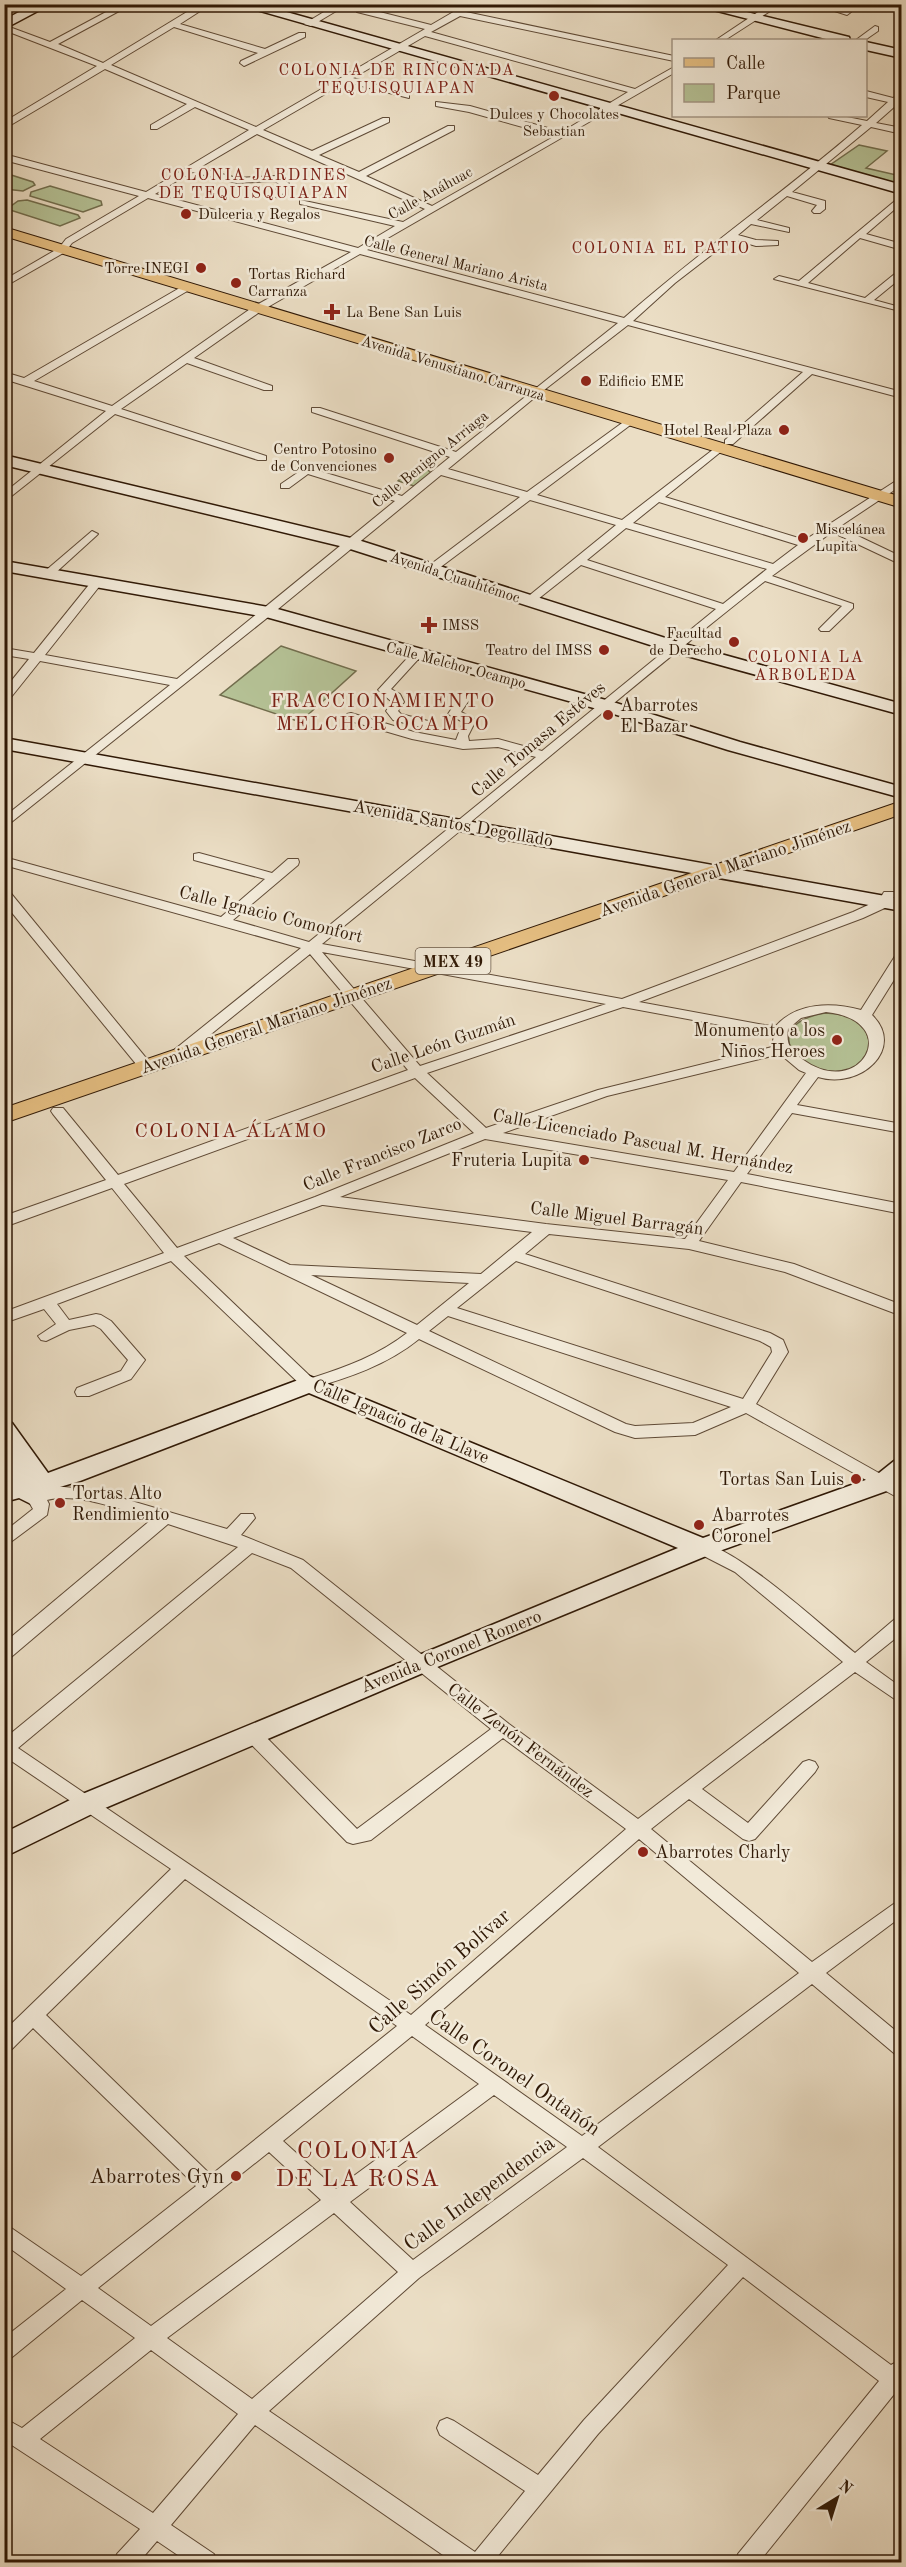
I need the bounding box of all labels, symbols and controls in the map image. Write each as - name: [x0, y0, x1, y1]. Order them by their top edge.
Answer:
- legend: [672, 39, 867, 117]
- text: Calle: [726, 55, 765, 73]
- district label: COLONIA DE RINCONADA TEQUISQUIAPAN: [279, 63, 515, 97]
- text: Parque: [726, 85, 781, 103]
- marker: Dulces y Chocolates Sebastian: [547, 89, 561, 103]
- place label: Dulces y Chocolates Sebastian: [489, 108, 619, 140]
- street label: Calle Anáhuac: [386, 165, 476, 224]
- district label: COLONIA JARDINES DE TEQUISQUIAPAN: [159, 168, 349, 202]
- marker: Dulceria y Regalos: [179, 207, 193, 221]
- place label: Dulceria y Regalos: [198, 208, 320, 223]
- street label: Calle General Mariano Arista: [362, 234, 550, 295]
- district label: COLONIA EL PATIO: [572, 241, 750, 257]
- marker: Torre INEGI: [194, 261, 208, 275]
- place label: Torre INEGI: [104, 262, 189, 277]
- place label: Tortas Richard Carranza: [248, 268, 346, 300]
- marker: Tortas Richard Carranza: [229, 276, 243, 290]
- marker: La Bene San Luis: [323, 303, 341, 321]
- place label: La Bene San Luis: [346, 306, 462, 321]
- street label: Avenida Venustiano Carranza: [359, 334, 547, 405]
- marker: Edificio EME: [579, 374, 593, 388]
- place label: Edificio EME: [598, 375, 684, 390]
- street label: Calle Benigno Arriaga: [370, 408, 492, 512]
- marker: Hotel Real Plaza: [777, 423, 791, 437]
- place label: Hotel Real Plaza: [663, 424, 773, 439]
- place label: Centro Potosino de Convenciones: [271, 443, 377, 475]
- marker: Centro Potosino de Convenciones: [382, 451, 396, 465]
- place label: Miscelánea Lupita: [815, 523, 886, 555]
- marker: Miscelánea Lupita: [796, 531, 810, 545]
- street label: Avenida Cuauhtémoc: [388, 550, 522, 607]
- marker: IMSS: [420, 616, 438, 634]
- place label: IMSS: [442, 619, 479, 634]
- place label: Facultad de Derecho: [649, 627, 722, 659]
- marker: Facultad de Derecho: [727, 635, 741, 649]
- street label: Calle Melchor Ocampo: [384, 641, 527, 692]
- marker: Teatro del IMSS: [597, 643, 611, 657]
- place label: Teatro del IMSS: [485, 644, 592, 659]
- district label: COLONIA LA ARBOLEDA: [747, 650, 865, 684]
- street label: Calle Tomasa Estéves: [468, 678, 609, 801]
- district label: FRACCIONAMIENTO MELCHOR OCAMPO: [270, 692, 496, 735]
- place label: Abarrotes El Bazar: [620, 697, 698, 736]
- marker: Abarrotes El Bazar: [601, 708, 615, 722]
- street label: Avenida Santos Degollado: [351, 797, 555, 851]
- street label: Avenida General Mariano Jiménez: [597, 817, 853, 921]
- street label: Calle Ignacio Comonfort: [177, 883, 364, 947]
- road number: MEX 49: [416, 948, 490, 974]
- street label: Avenida General Mariano Jiménez: [138, 974, 394, 1078]
- street label: Calle León Guzmán: [369, 1011, 518, 1077]
- place label: Monumento a los Niños Heroes: [694, 1022, 825, 1061]
- marker: Monumento a los Niños Heroes: [830, 1033, 844, 1047]
- street label: Calle Licenciado Pascual M. Hernández: [491, 1107, 795, 1177]
- street label: Calle Francisco Zarco: [301, 1115, 464, 1195]
- district label: COLONIA ÁLAMO: [134, 1119, 328, 1142]
- place label: Fruteria Lupita: [451, 1152, 572, 1170]
- marker: Fruteria Lupita: [577, 1153, 591, 1167]
- street label: Calle Miguel Barragán: [529, 1199, 705, 1239]
- street label: Calle Ignacio de la Llave: [310, 1377, 491, 1467]
- place label: Tortas San Luis: [719, 1471, 844, 1489]
- marker: Tortas San Luis: [849, 1472, 863, 1486]
- place label: Tortas Alto Rendimiento: [72, 1485, 170, 1524]
- marker: Tortas Alto Rendimiento: [53, 1496, 67, 1510]
- place label: Abarrotes Coronel: [711, 1507, 789, 1546]
- marker: Abarrotes Coronel: [692, 1518, 706, 1532]
- street label: Avenida Coronel Romero: [358, 1607, 544, 1696]
- street label: Calle Zenón Fernández: [444, 1680, 597, 1802]
- place label: Abarrotes Charly: [655, 1844, 791, 1862]
- marker: Abarrotes Charly: [636, 1845, 650, 1859]
- street label: Calle Simón Bolívar: [365, 1905, 515, 2039]
- street label: Calle Coronel Ontañón: [424, 2006, 604, 2140]
- street label: Calle Independencia: [401, 2133, 559, 2256]
- district label: COLONIA DE LA ROSA: [276, 2140, 440, 2192]
- place label: Abarrotes Gyn: [90, 2167, 224, 2188]
- marker: Abarrotes Gyn: [229, 2169, 243, 2183]
- north arrow: [807, 2468, 867, 2528]
- text: N: [835, 2478, 855, 2498]

